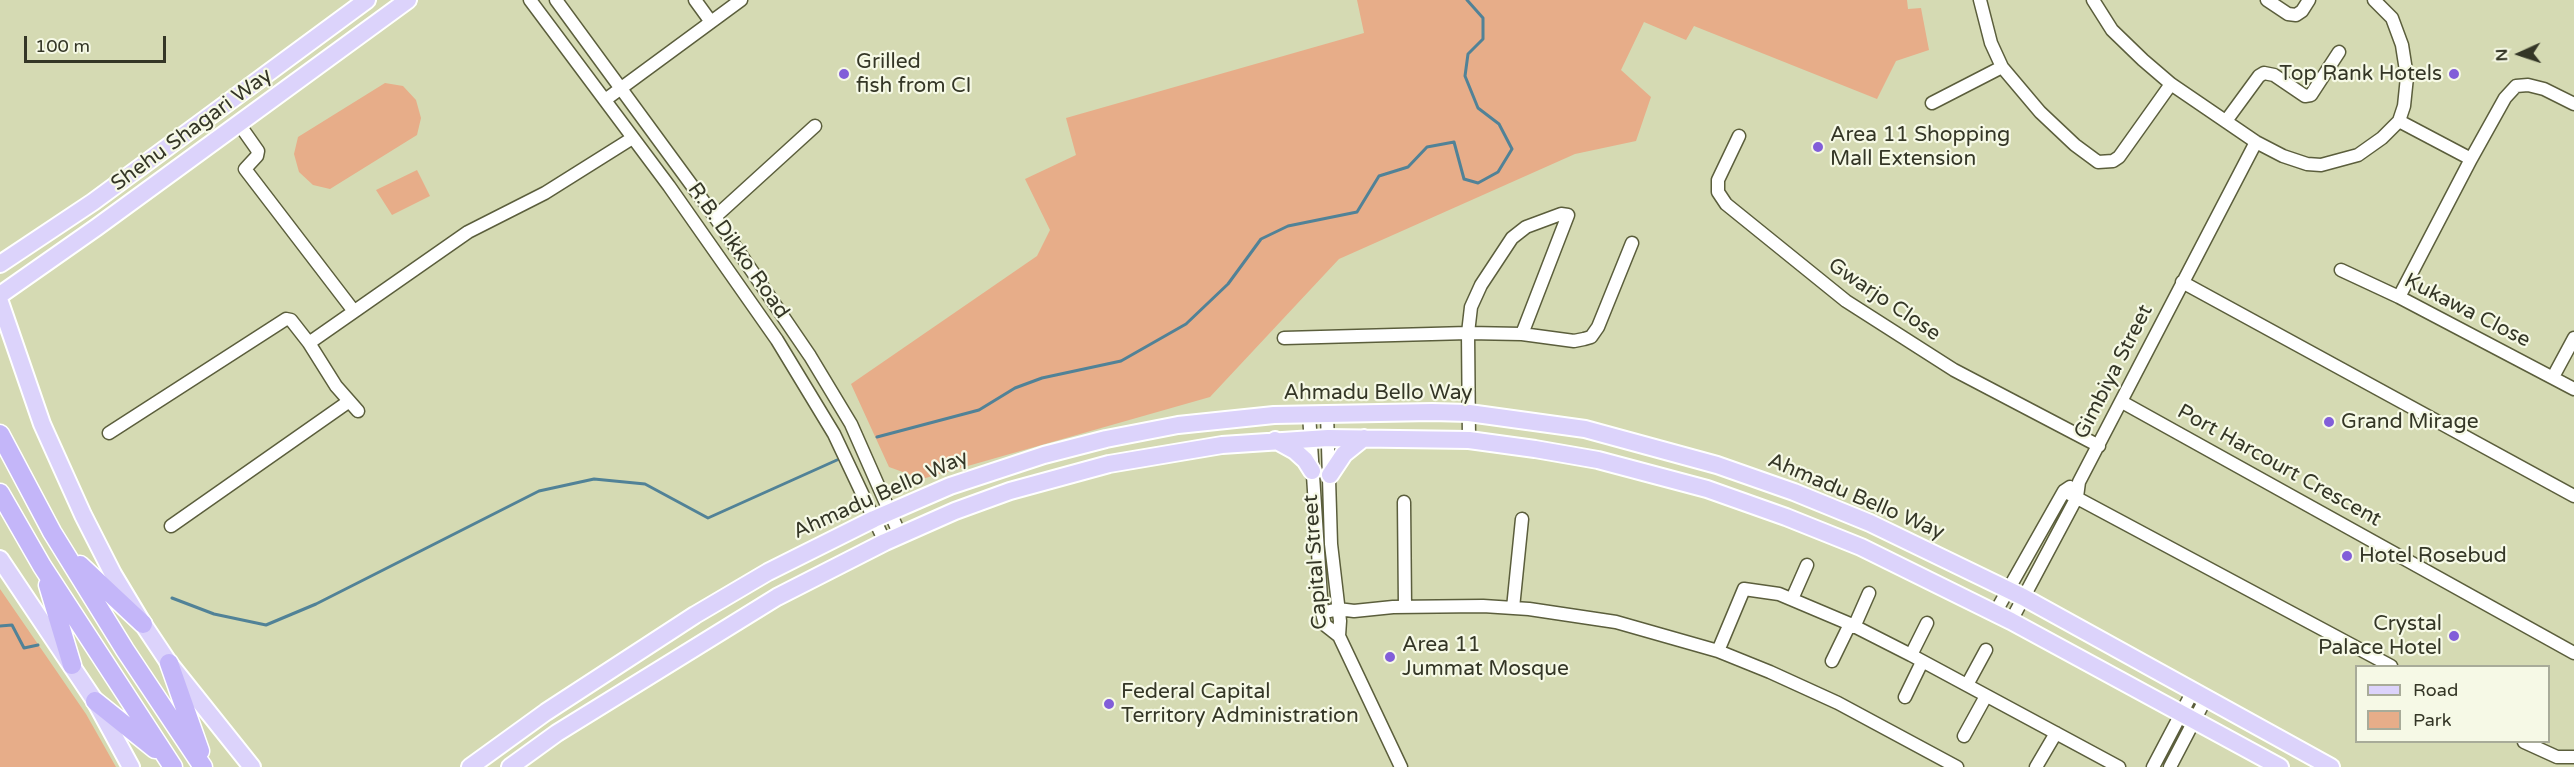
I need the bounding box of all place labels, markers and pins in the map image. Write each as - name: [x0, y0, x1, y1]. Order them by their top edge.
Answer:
- place label: Grilled fish from CI: [856, 49, 972, 99]
- place label: Top Rank Hotels: [2279, 61, 2442, 87]
- marker: Grilled fish from CI: [837, 67, 851, 81]
- marker: Top Rank Hotels: [2447, 67, 2461, 81]
- place label: Area 11 Shopping Mall Extension: [1830, 122, 2010, 172]
- marker: Area 11 Shopping Mall Extension: [1811, 140, 1825, 154]
- place label: Grand Mirage: [2341, 409, 2479, 435]
- marker: Grand Mirage: [2322, 415, 2336, 429]
- place label: Hotel Rosebud: [2359, 543, 2507, 569]
- marker: Hotel Rosebud: [2340, 549, 2354, 563]
- place label: Crystal Palace Hotel: [2318, 611, 2442, 661]
- marker: Crystal Palace Hotel: [2447, 629, 2461, 643]
- place label: Area 11 Jummat Mosque: [1402, 632, 1569, 682]
- marker: Area 11 Jummat Mosque: [1383, 650, 1397, 664]
- place label: Federal Capital Territory Administration: [1121, 679, 1359, 729]
- marker: Federal Capital Territory Administration: [1102, 697, 1116, 711]

